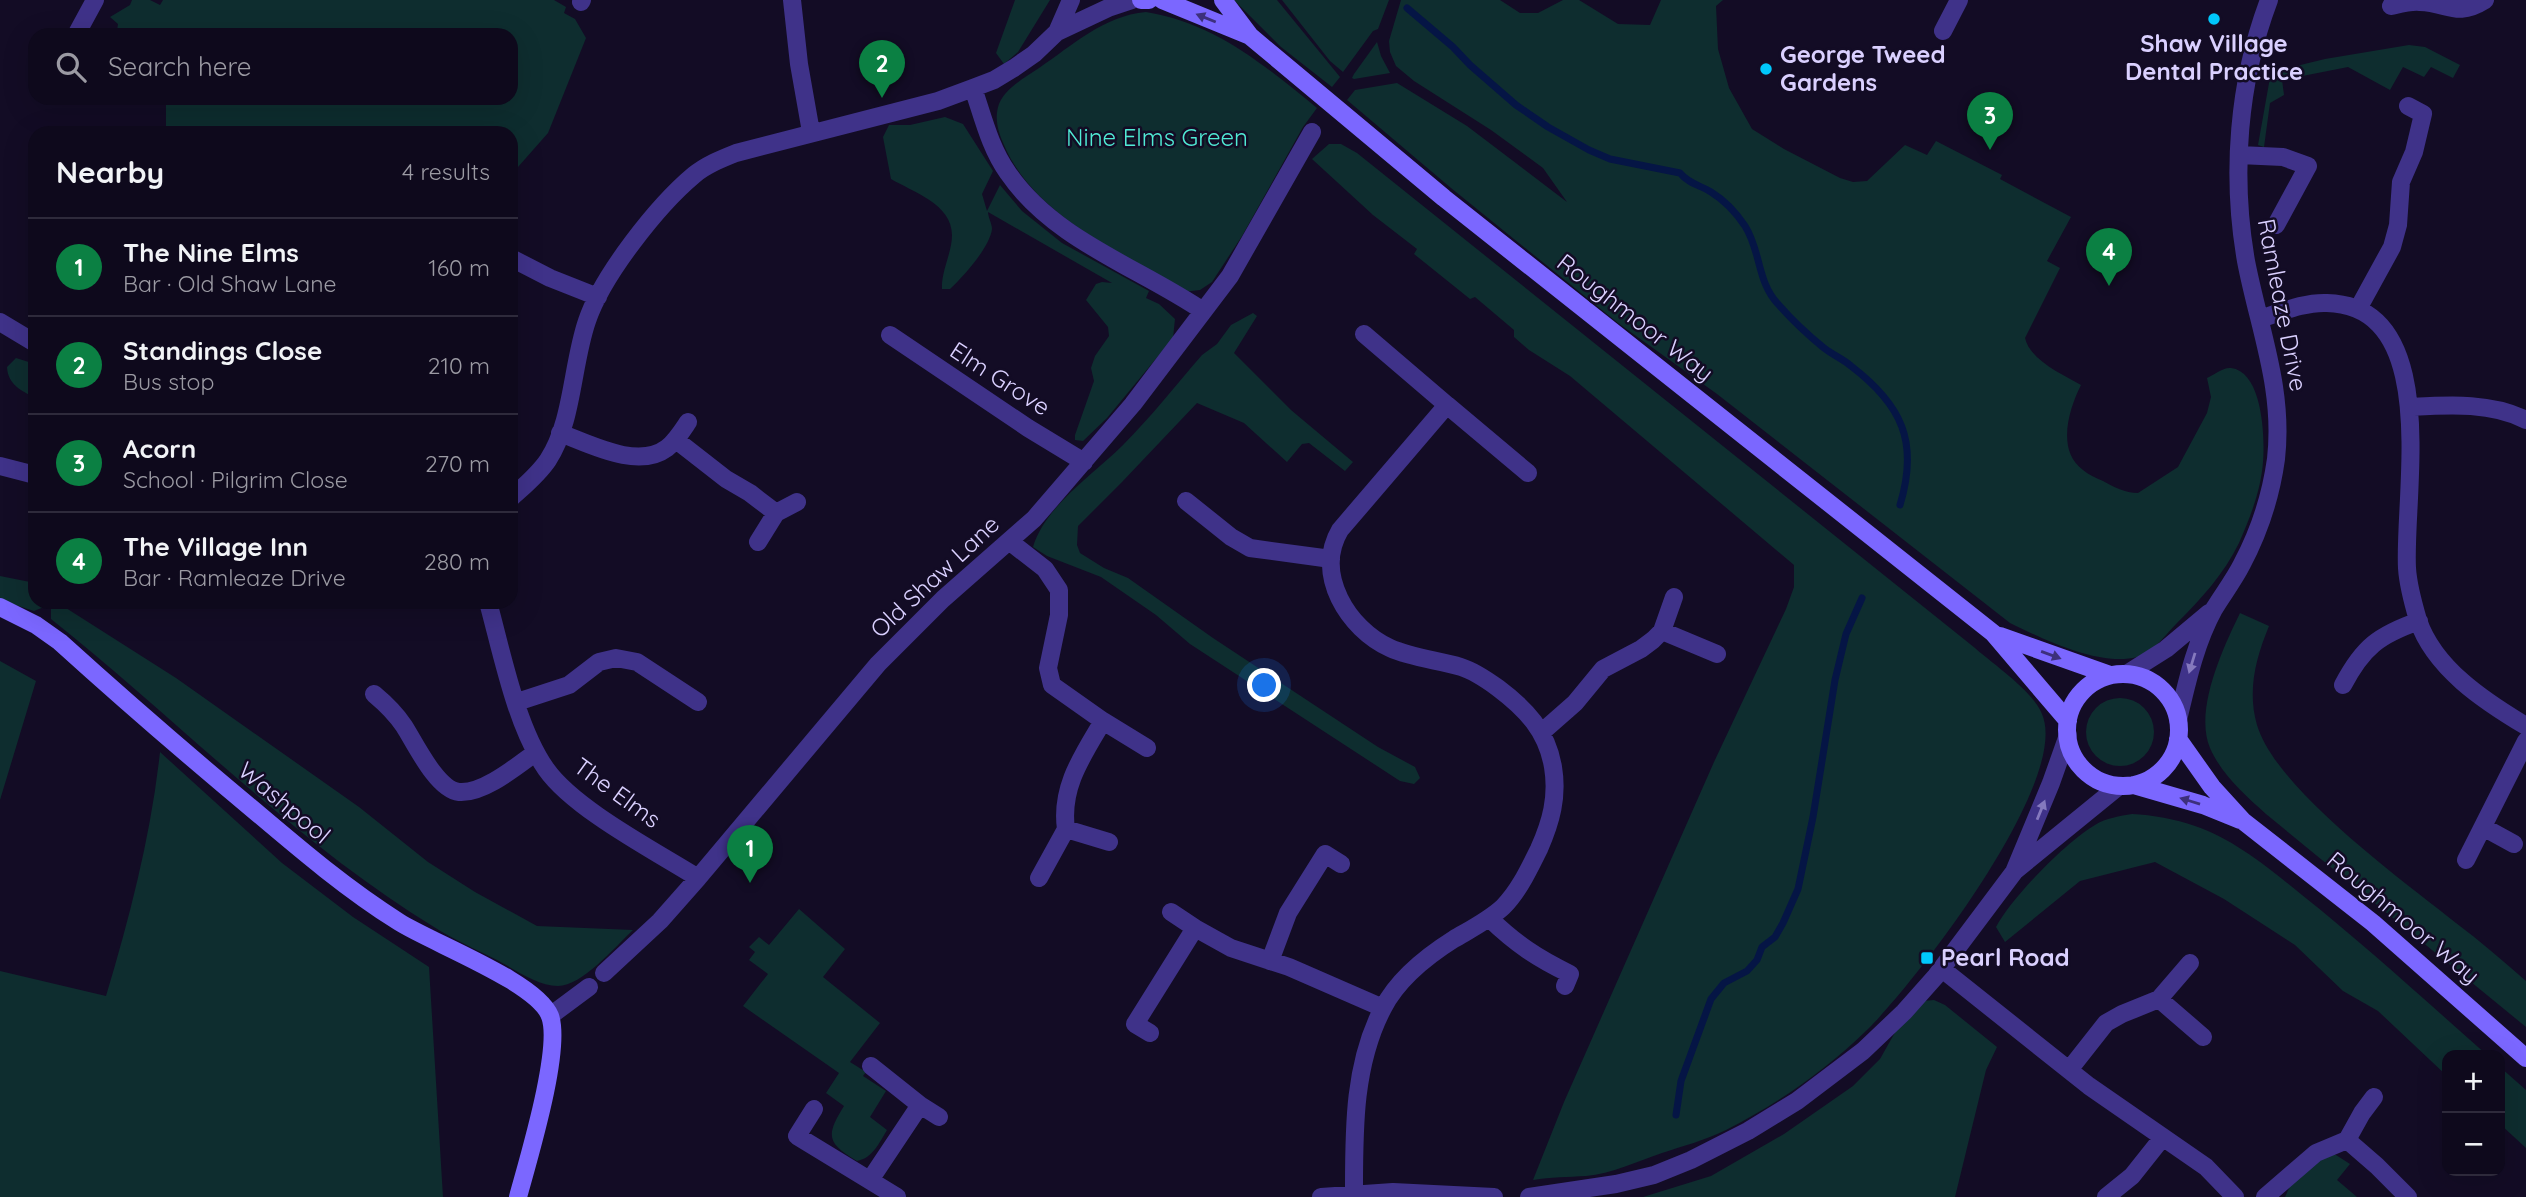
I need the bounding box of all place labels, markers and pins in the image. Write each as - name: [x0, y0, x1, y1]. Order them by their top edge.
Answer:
- marker: Shaw Village Dental Practice: [2206, 11, 2222, 27]
- place label: Shaw Village Dental Practice: [2125, 28, 2303, 86]
- place label: George Tweed Gardens: [1780, 39, 1946, 97]
- pin: 2: [859, 40, 905, 98]
- marker: George Tweed Gardens: [1758, 61, 1774, 77]
- pin: 3: [1967, 92, 2013, 150]
- pin: 4: [2086, 228, 2132, 286]
- pin: 1: [727, 825, 773, 883]
- place label: Pearl Road: [1941, 942, 2070, 972]
- marker: Pearl Road: [1919, 950, 1935, 966]

